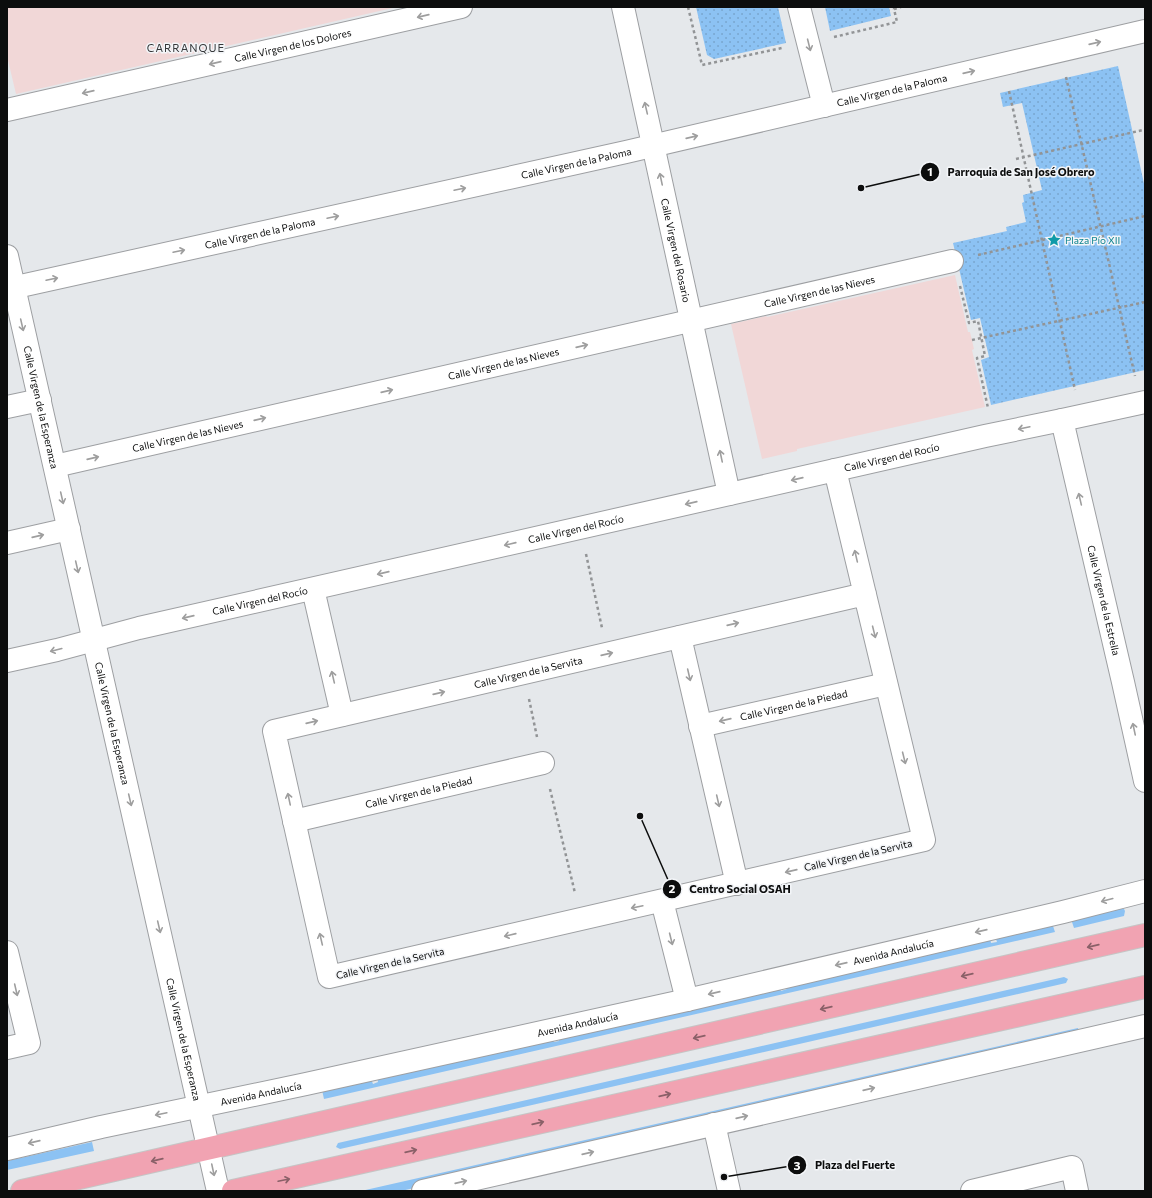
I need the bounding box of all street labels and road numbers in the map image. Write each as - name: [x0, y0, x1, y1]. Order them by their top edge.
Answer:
- street label: Calle Virgen de los Dolores: [233, 26, 353, 64]
- street label: Calle Virgen de la Paloma: [836, 71, 948, 109]
- street label: Calle Virgen de la Paloma: [520, 145, 633, 181]
- street label: Calle Virgen del Rosario: [659, 197, 693, 304]
- street label: Calle Virgen de la Paloma: [204, 215, 316, 251]
- street label: Calle Virgen de las Nieves: [763, 273, 876, 310]
- street label: Calle Virgen de la Esperanza: [21, 345, 61, 470]
- street label: Calle Virgen de las Nieves: [447, 345, 560, 382]
- street label: Calle Virgen de las Nieves: [131, 417, 245, 454]
- street label: Calle Virgen del Rocío: [843, 441, 941, 474]
- street label: Calle Virgen del Rocío: [527, 512, 625, 546]
- street label: Calle Virgen de la Estrella: [1085, 544, 1123, 656]
- street label: Calle Virgen del Rocío: [211, 584, 309, 617]
- street label: Calle Virgen de la Servita: [473, 654, 583, 690]
- street label: Calle Virgen de la Esperanza: [93, 661, 132, 786]
- street label: Calle Virgen de la Piedad: [739, 687, 849, 723]
- street label: Calle Virgen de la Piedad: [364, 774, 474, 810]
- street label: Calle Virgen de la Servita: [803, 837, 913, 873]
- street label: Avenida Andalucía: [852, 936, 935, 967]
- street label: Calle Virgen de la Servita: [335, 945, 445, 981]
- street label: Calle Virgen de la Esperanza: [164, 977, 203, 1102]
- street label: Avenida Andalucía: [536, 1009, 619, 1039]
- street label: Avenida Andalucía: [219, 1079, 303, 1108]

